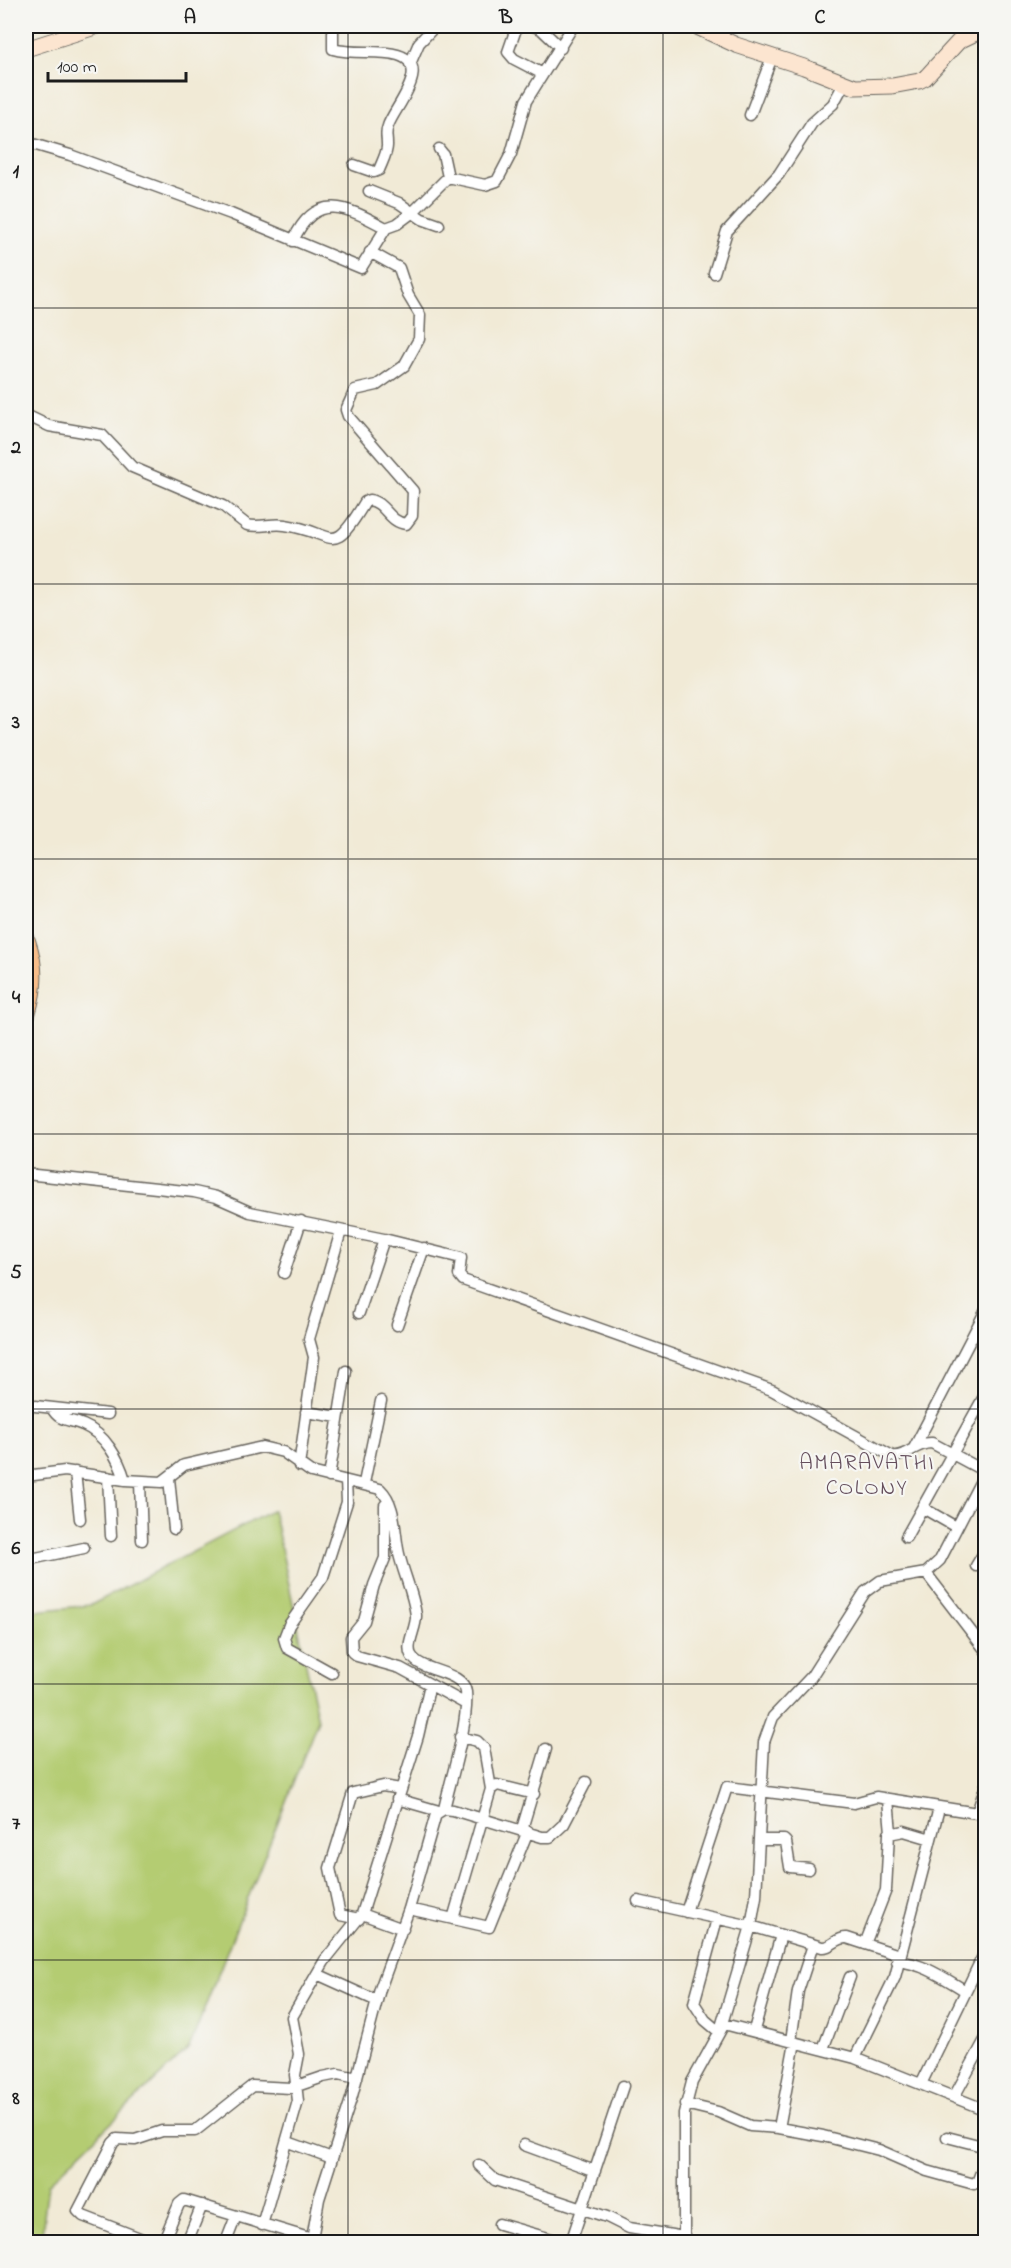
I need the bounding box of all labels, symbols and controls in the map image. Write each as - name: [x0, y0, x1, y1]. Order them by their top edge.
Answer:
- text: A: [184, 4, 196, 33]
- text: B: [498, 4, 513, 33]
- text: C: [815, 4, 826, 33]
- scale bar: [48, 45, 186, 83]
- text: 100 m: [57, 55, 97, 81]
- text: 1: [13, 158, 20, 187]
- text: 2: [10, 434, 21, 463]
- text: 3: [11, 709, 20, 738]
- text: 4: [12, 984, 21, 1013]
- text: 5: [10, 1259, 22, 1288]
- district label: AMARAVATHI COLONY: [799, 1448, 935, 1505]
- text: 6: [12, 1535, 21, 1564]
- text: 7: [12, 1810, 21, 1839]
- text: 8: [11, 2085, 20, 2114]

